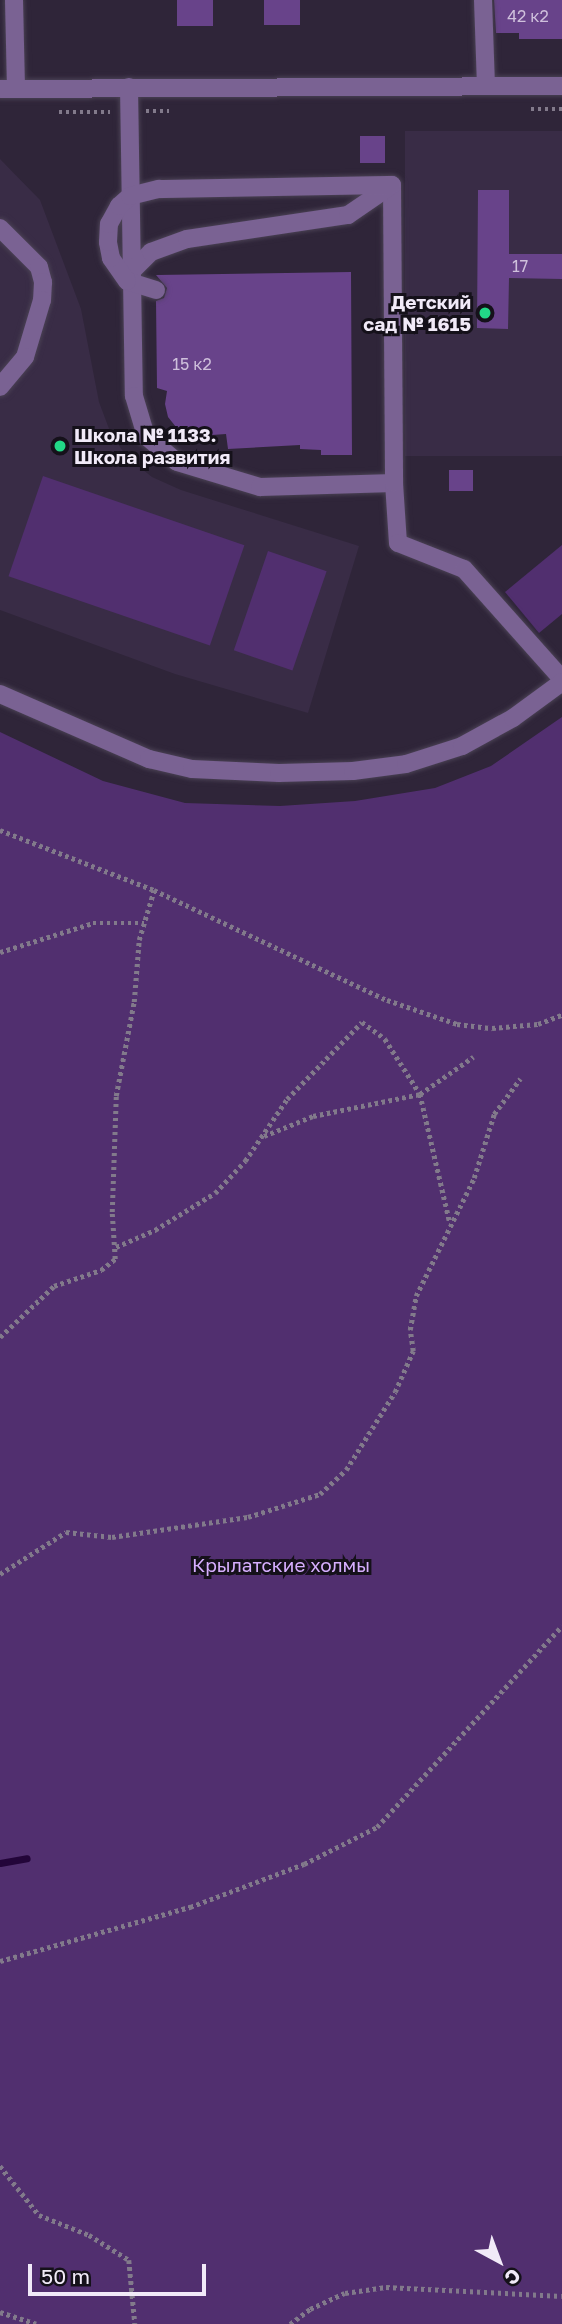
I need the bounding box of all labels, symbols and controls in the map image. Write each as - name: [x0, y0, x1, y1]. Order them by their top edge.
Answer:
- house number: 42 к2: [507, 6, 549, 26]
- house number: 17: [512, 256, 528, 276]
- place label: Детский сад № 1615: [363, 291, 471, 335]
- marker: Детский сад № 1615: [477, 305, 493, 321]
- house number: 15 к2: [172, 354, 212, 374]
- place label: Школа № 1133. Школа развития: [74, 424, 230, 468]
- marker: Школа № 1133. Школа развития: [52, 438, 68, 454]
- park label: Крылатские холмы: [192, 1554, 370, 1576]
- north arrow: [464, 2226, 534, 2296]
- scale bar: [32, 2250, 210, 2294]
- text: 50 m: [41, 2263, 90, 2289]
- text: С: [500, 2264, 526, 2290]

